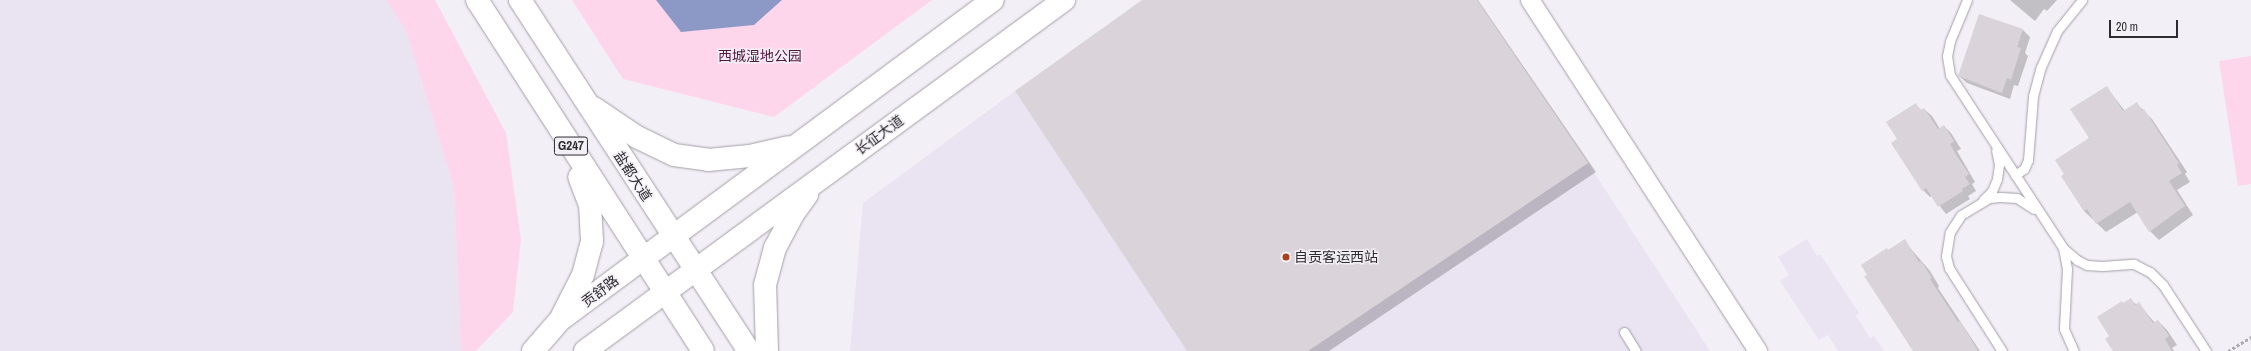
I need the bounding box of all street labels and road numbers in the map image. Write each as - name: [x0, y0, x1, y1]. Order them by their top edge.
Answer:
- street label: 长征大道: [851, 112, 907, 158]
- road number: G247: [553, 135, 589, 157]
- street label: 盐都大道: [611, 148, 655, 204]
- street label: 贡舒路: [578, 272, 622, 310]

